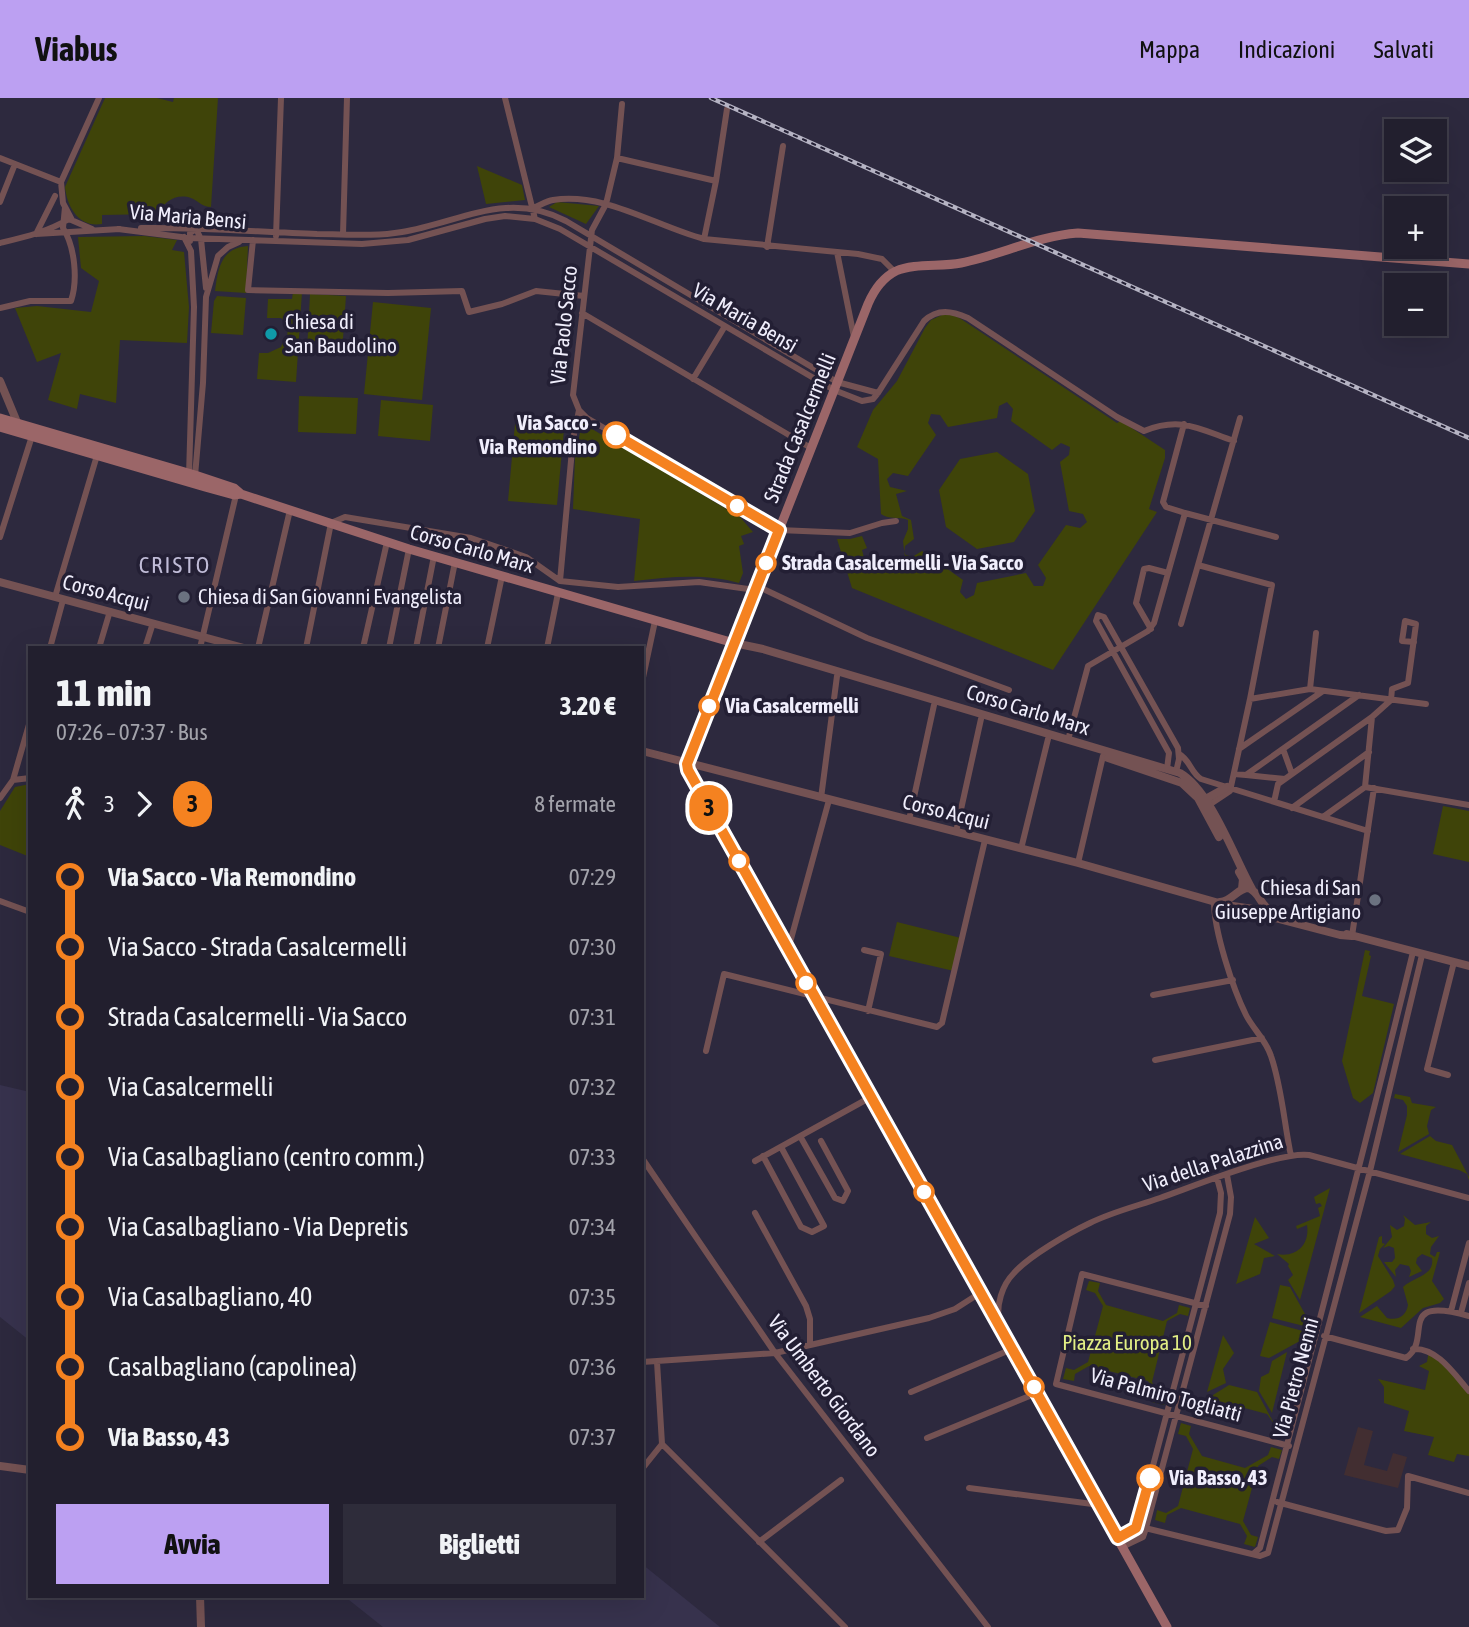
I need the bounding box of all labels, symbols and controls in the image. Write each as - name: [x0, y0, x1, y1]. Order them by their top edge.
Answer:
- text: Viabus: [35, 30, 117, 68]
- text: Mappa: [1139, 36, 1200, 63]
- text: Indicazioni: [1238, 36, 1335, 63]
- text: Salvati: [1373, 36, 1434, 63]
- map controls: [1384, 119, 1447, 336]
- button: layers: [1384, 119, 1447, 182]
- button: +: [1384, 196, 1447, 259]
- street label: Via Maria Bensi: [129, 199, 248, 233]
- street label: Via Paolo Sacco: [545, 264, 581, 386]
- button: −: [1384, 273, 1447, 336]
- street label: Via Maria Bensi: [689, 277, 802, 357]
- place label: Chiesa di San Baudolino: [285, 309, 397, 357]
- marker: Chiesa di San Baudolino: [263, 326, 279, 342]
- street label: Strada Casalcermelli: [758, 349, 840, 506]
- place label: Via Sacco - Via Remondino: [478, 410, 597, 458]
- marker: Via Sacco - Via Remondino: [603, 422, 629, 448]
- unlabelled marker: [727, 496, 747, 516]
- street label: Corso Carlo Marx: [408, 519, 537, 577]
- place label: Strada Casalcermelli - Via Sacco: [782, 550, 1024, 574]
- district label: CRISTO: [139, 552, 211, 578]
- marker: Strada Casalcermelli - Via Sacco: [756, 553, 776, 573]
- street label: Corso Acqui: [60, 569, 152, 615]
- place label: Chiesa di San Giovanni Evangelista: [198, 584, 462, 608]
- marker: Chiesa di San Giovanni Evangelista: [176, 589, 192, 605]
- text: 11 min: [56, 671, 151, 714]
- street label: Corso Carlo Marx: [964, 679, 1093, 739]
- text: 3.20 €: [559, 691, 616, 721]
- place label: Via Casalcermelli: [724, 693, 859, 717]
- marker: Via Casalcermelli: [699, 696, 719, 716]
- text: 07:26 – 07:37 · Bus: [56, 719, 208, 745]
- icon: walk: [56, 785, 94, 823]
- icon: forward: [125, 785, 163, 823]
- line badge: 3: [686, 785, 732, 831]
- street label: Corso Acqui: [900, 789, 992, 833]
- text: 3: [187, 790, 198, 817]
- text: 3: [104, 791, 115, 817]
- text: 8 fermate: [534, 791, 616, 817]
- text: 3: [703, 794, 715, 821]
- unlabelled marker: [729, 851, 749, 871]
- text: Via Sacco - Via Remondino: [108, 862, 356, 892]
- text: 07:29: [569, 864, 616, 890]
- place label: Chiesa di San Giuseppe Artigiano: [1215, 875, 1361, 923]
- marker: Chiesa di San Giuseppe Artigiano: [1367, 892, 1383, 908]
- text: Via Sacco - Strada Casalcermelli: [108, 932, 407, 962]
- text: 07:30: [569, 934, 616, 960]
- unlabelled marker: [796, 973, 816, 993]
- text: Strada Casalcermelli - Via Sacco: [108, 1002, 407, 1032]
- text: 07:31: [569, 1004, 616, 1030]
- text: Via Casalcermelli: [108, 1072, 273, 1102]
- text: 07:32: [569, 1074, 616, 1100]
- street label: Via della Palazzina: [1140, 1128, 1286, 1196]
- text: Via Casalbagliano (centro comm.): [108, 1142, 425, 1172]
- text: 07:33: [569, 1144, 616, 1170]
- unlabelled marker: [914, 1182, 934, 1202]
- text: Via Casalbagliano - Via Depretis: [108, 1212, 409, 1242]
- text: 07:34: [569, 1214, 616, 1240]
- text: Via Casalbagliano, 40: [108, 1282, 312, 1312]
- text: 07:35: [569, 1284, 616, 1310]
- street label: Via Umberto Giordano: [764, 1310, 886, 1461]
- street label: Via Pietro Nenni: [1267, 1315, 1323, 1441]
- park label: Piazza Europa 10: [1062, 1330, 1192, 1354]
- text: Casalbagliano (capolinea): [108, 1352, 357, 1382]
- text: 07:36: [569, 1354, 616, 1380]
- street label: Via Palmiro Togliatti: [1088, 1362, 1245, 1426]
- unlabelled marker: [1024, 1377, 1044, 1397]
- text: Via Basso, 43: [108, 1422, 230, 1452]
- text: 07:37: [569, 1424, 616, 1450]
- marker: Via Basso, 43: [1137, 1465, 1163, 1491]
- place label: Via Basso, 43: [1168, 1465, 1268, 1489]
- button: Avvia: [56, 1504, 329, 1584]
- button: Biglietti: [343, 1504, 616, 1584]

